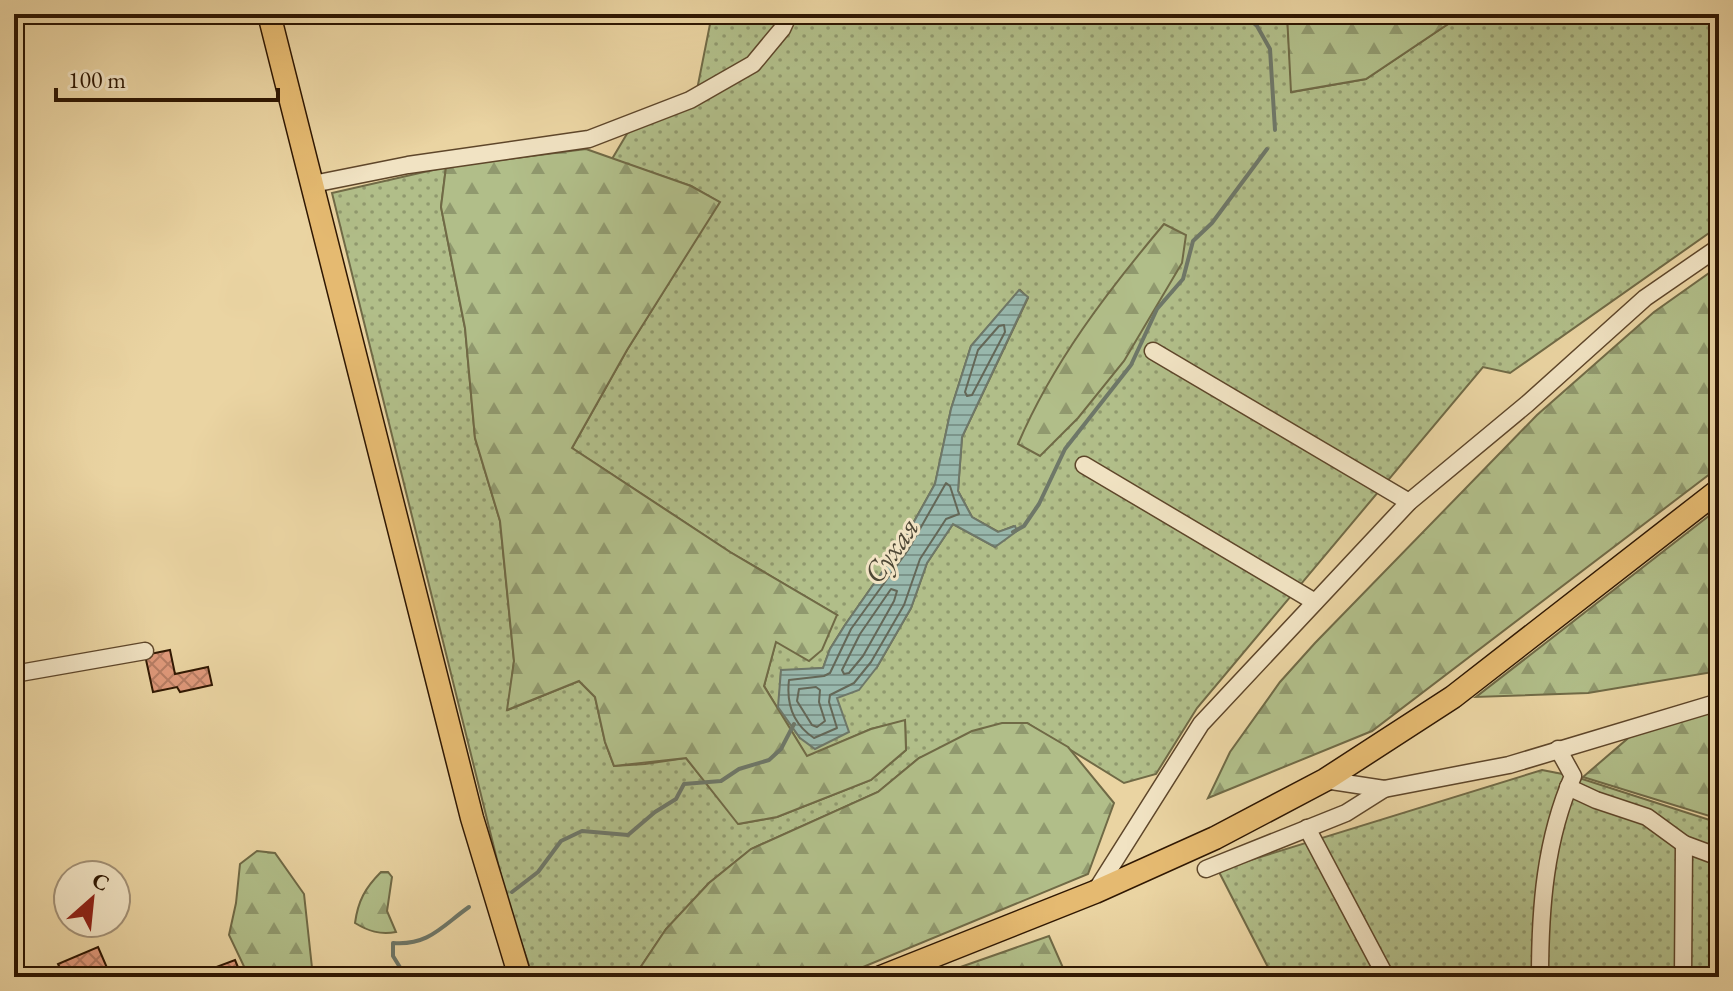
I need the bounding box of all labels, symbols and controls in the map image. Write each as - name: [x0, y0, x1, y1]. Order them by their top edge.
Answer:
- scale bar: [56, 52, 278, 102]
- text: 100 m: [68, 64, 126, 95]
- water label: Сухая: [854, 509, 928, 591]
- north arrow: [52, 859, 132, 939]
- text: С: [87, 865, 114, 898]

